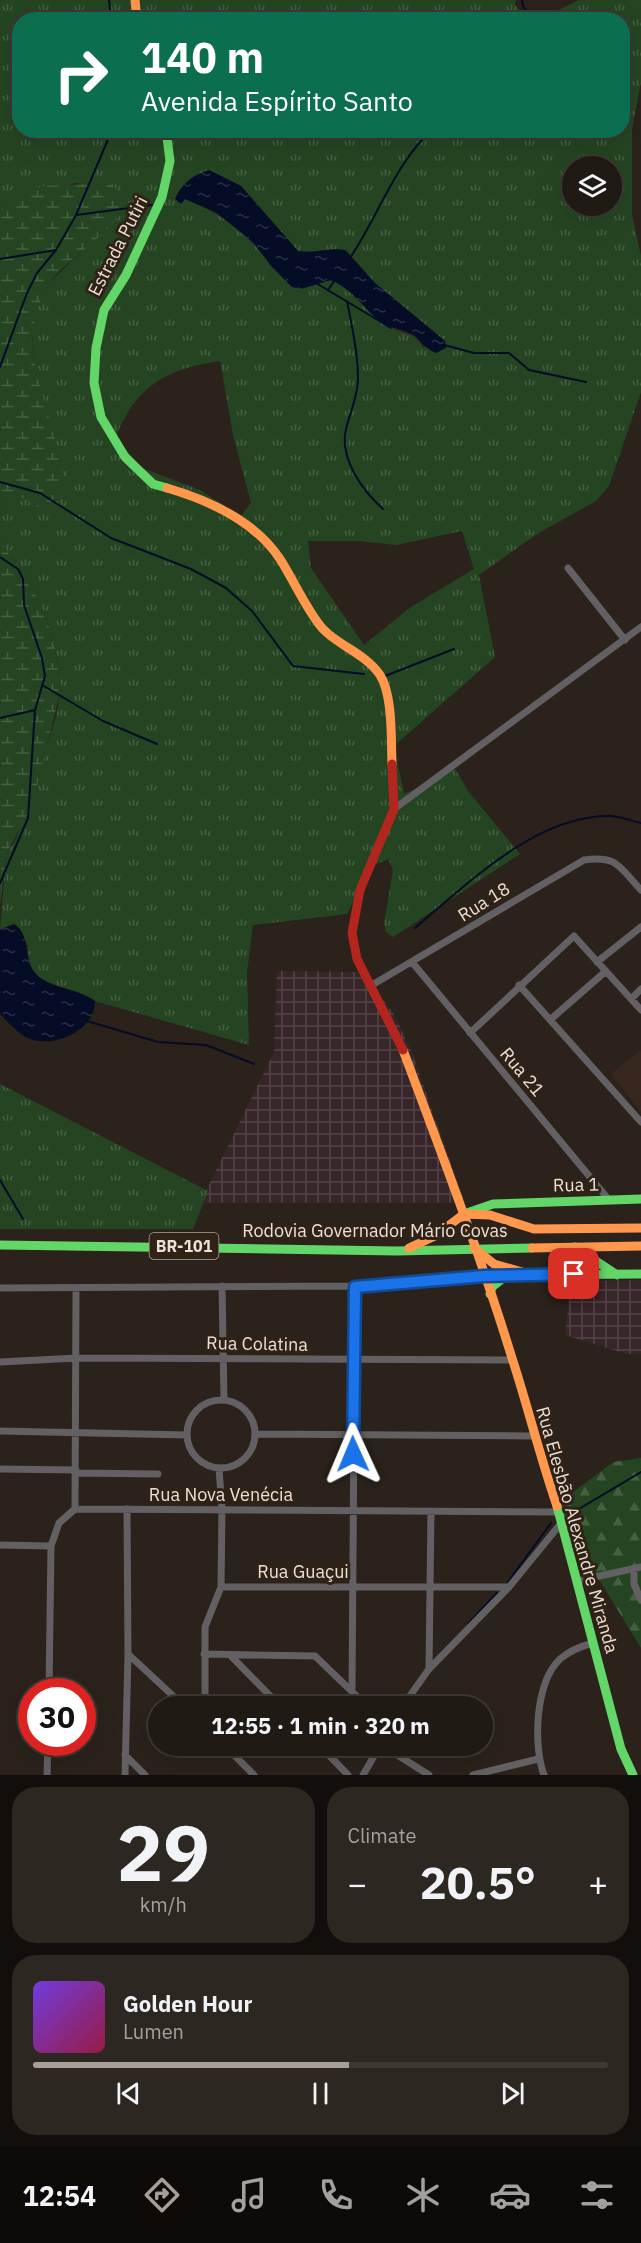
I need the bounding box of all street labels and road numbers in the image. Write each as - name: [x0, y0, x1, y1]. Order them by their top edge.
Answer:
- street label: Estrada Putiri: [83, 192, 153, 300]
- street label: Rua 18: [453, 877, 514, 926]
- street label: Rua 21: [495, 1042, 550, 1101]
- street label: Rua 1: [553, 1173, 599, 1196]
- street label: Rodovia Governador Mário Covas: [242, 1219, 508, 1242]
- road number: BR-101: [150, 1233, 219, 1259]
- street label: Rua Colatina: [206, 1331, 309, 1356]
- street label: Rua Elesbão Alexandre Miranda: [531, 1404, 624, 1656]
- street label: Rua Nova Venécia: [149, 1483, 294, 1506]
- street label: Rua Guaçui: [257, 1560, 349, 1583]

